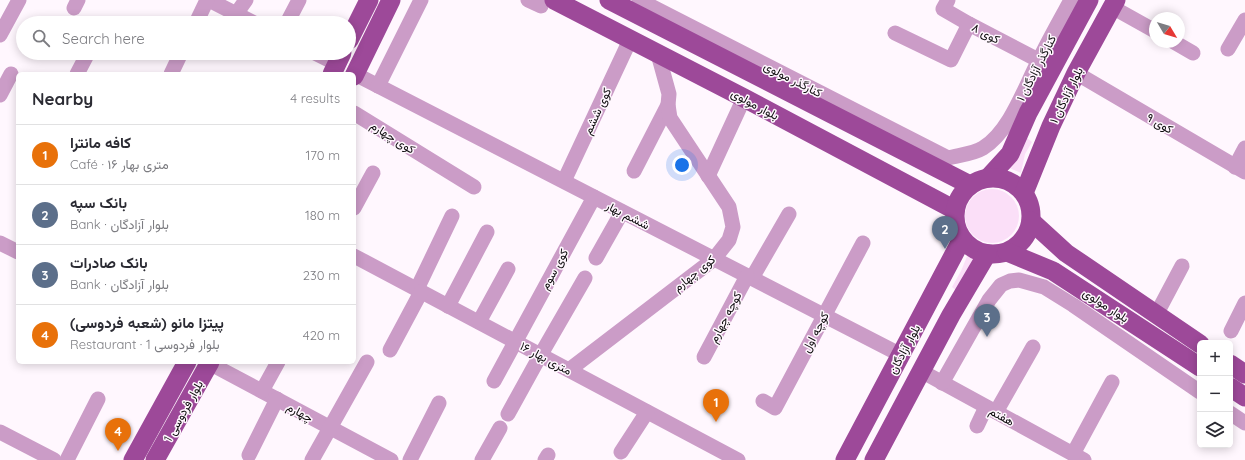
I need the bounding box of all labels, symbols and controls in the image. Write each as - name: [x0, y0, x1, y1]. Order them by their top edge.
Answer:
- north arrow: [1149, 12, 1185, 48]
- search box: [16, 16, 356, 60]
- street label: کوی ۸: [969, 19, 1003, 47]
- icon: search: [30, 27, 52, 49]
- text: Search here: [62, 29, 145, 48]
- street label: کنارگذر آزادگان ۱: [1013, 32, 1060, 104]
- street label: کنارگذر مولوی: [761, 58, 825, 101]
- street label: بلوار آزادگان ۱: [1046, 64, 1087, 126]
- street label: کوی ششم: [580, 85, 615, 137]
- street label: بلوار مولوی: [728, 85, 781, 124]
- text: Nearby: [32, 88, 93, 109]
- text: 4 results: [290, 90, 340, 106]
- street label: کوی ۹: [1144, 109, 1176, 137]
- street label: کوی چهارم: [367, 117, 418, 157]
- text: کافه مانترا: [70, 133, 131, 152]
- text: 1: [42, 147, 48, 163]
- text: 170 m: [305, 147, 340, 163]
- your location: [672, 155, 692, 175]
- text: Café · ۱۶ متری بهار: [70, 156, 169, 172]
- text: بانک سپه: [70, 193, 127, 212]
- street label: ششم بهار: [602, 197, 652, 233]
- text: 2: [41, 207, 49, 223]
- text: 180 m: [305, 207, 340, 223]
- text: Bank · بلوار آزادگان: [70, 216, 169, 232]
- pin: 2: [932, 216, 958, 249]
- street label: کوی سوم: [537, 246, 572, 293]
- street label: کوی چهارم: [670, 251, 719, 295]
- text: بانک صادرات: [70, 253, 148, 272]
- text: 3: [42, 267, 48, 283]
- text: 230 m: [303, 267, 340, 283]
- text: Bank · بلوار آزادگان: [70, 276, 169, 292]
- street label: بلوار مولوی: [1080, 285, 1132, 326]
- street label: کوچه چهارم: [705, 289, 746, 346]
- pin: 3: [974, 304, 1000, 337]
- street label: کوچه اول: [798, 309, 833, 355]
- text: پیتزا مانو (شعبه فردوسی): [70, 313, 224, 332]
- street label: بلوار آزادگان: [885, 322, 924, 377]
- text: 4: [41, 327, 49, 343]
- text: 420 m: [303, 327, 340, 343]
- text: Restaurant · بلوار فردوسی 1: [70, 336, 220, 352]
- street label: ۱۶ متری بهار: [517, 338, 574, 379]
- map controls: [1197, 340, 1233, 448]
- button: +: [1197, 340, 1233, 376]
- button: −: [1197, 376, 1233, 412]
- street label: بلوار فردوسی 1: [160, 378, 207, 445]
- pin: 1: [703, 389, 729, 422]
- street label: چهارم: [284, 399, 316, 426]
- street label: هفتم: [986, 403, 1017, 430]
- button: layers: [1197, 412, 1233, 448]
- pin: 4: [105, 418, 131, 451]

